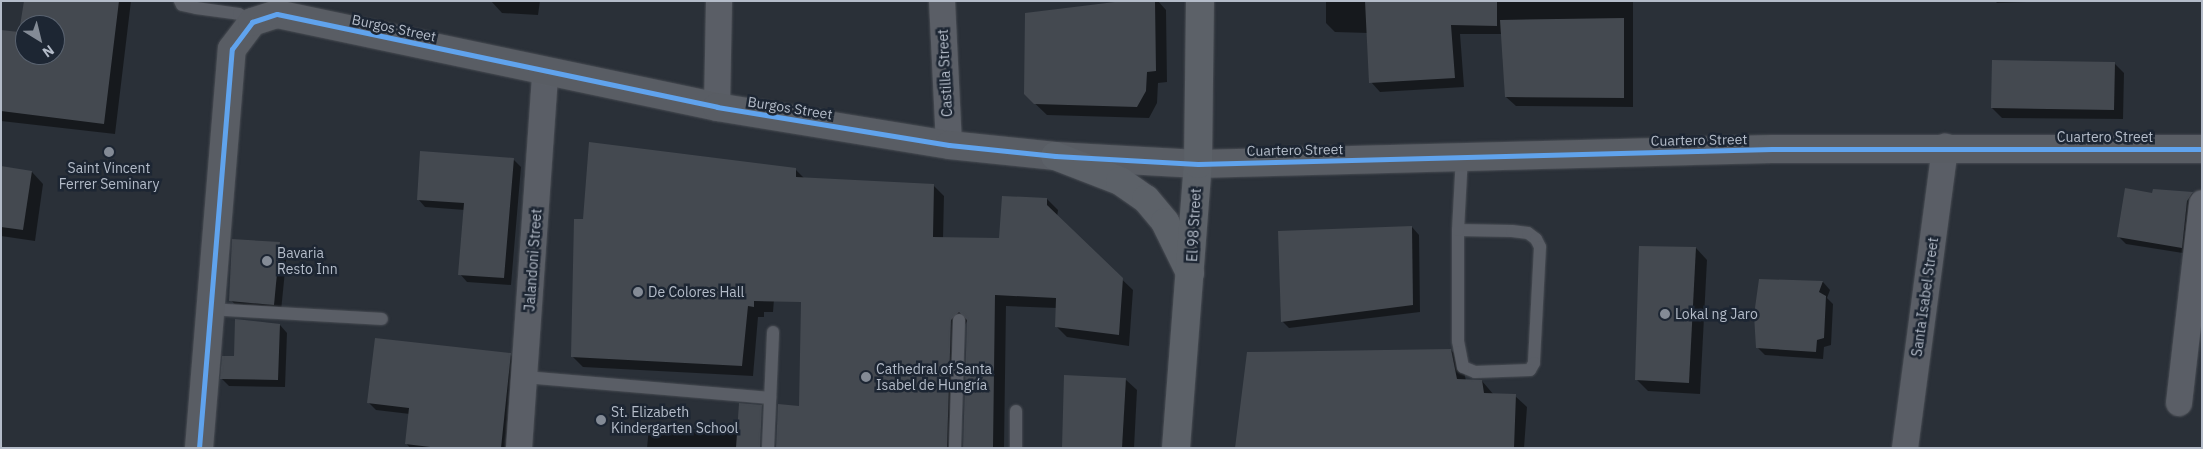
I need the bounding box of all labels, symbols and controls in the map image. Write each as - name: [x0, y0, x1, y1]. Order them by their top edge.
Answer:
- street label: Burgos Street: [350, 11, 438, 45]
- north arrow: [15, 15, 65, 65]
- street label: Castilla Street: [934, 29, 956, 117]
- text: N: [39, 41, 58, 62]
- street label: Burgos Street: [746, 93, 834, 123]
- street label: Cuartero Street: [2057, 129, 2153, 145]
- street label: Cuartero Street: [1651, 131, 1747, 149]
- street label: Cuartero Street: [1247, 141, 1343, 159]
- marker: Saint Vincent Ferrer Seminary: [103, 146, 115, 158]
- place label: Saint Vincent Ferrer Seminary: [59, 160, 159, 192]
- street label: El 98 Street: [1184, 188, 1204, 262]
- street label: Jalandoni Street: [521, 208, 545, 312]
- street label: Santa Isabel Street: [1908, 236, 1942, 358]
- place label: Bavaria Resto Inn: [277, 245, 338, 278]
- marker: Bavaria Resto Inn: [261, 255, 273, 267]
- place label: De Colores Hall: [648, 284, 744, 300]
- marker: De Colores Hall: [632, 286, 644, 298]
- place label: Lokal ng Jaro: [1675, 306, 1758, 322]
- marker: Lokal ng Jaro: [1659, 308, 1671, 320]
- place label: Cathedral of Santa Isabel de Hungría: [876, 361, 992, 394]
- marker: Cathedral of Santa Isabel de Hungría: [860, 371, 872, 383]
- place label: St. Elizabeth Kindergarten School: [611, 404, 738, 437]
- marker: St. Elizabeth Kindergarten School: [595, 414, 607, 426]

